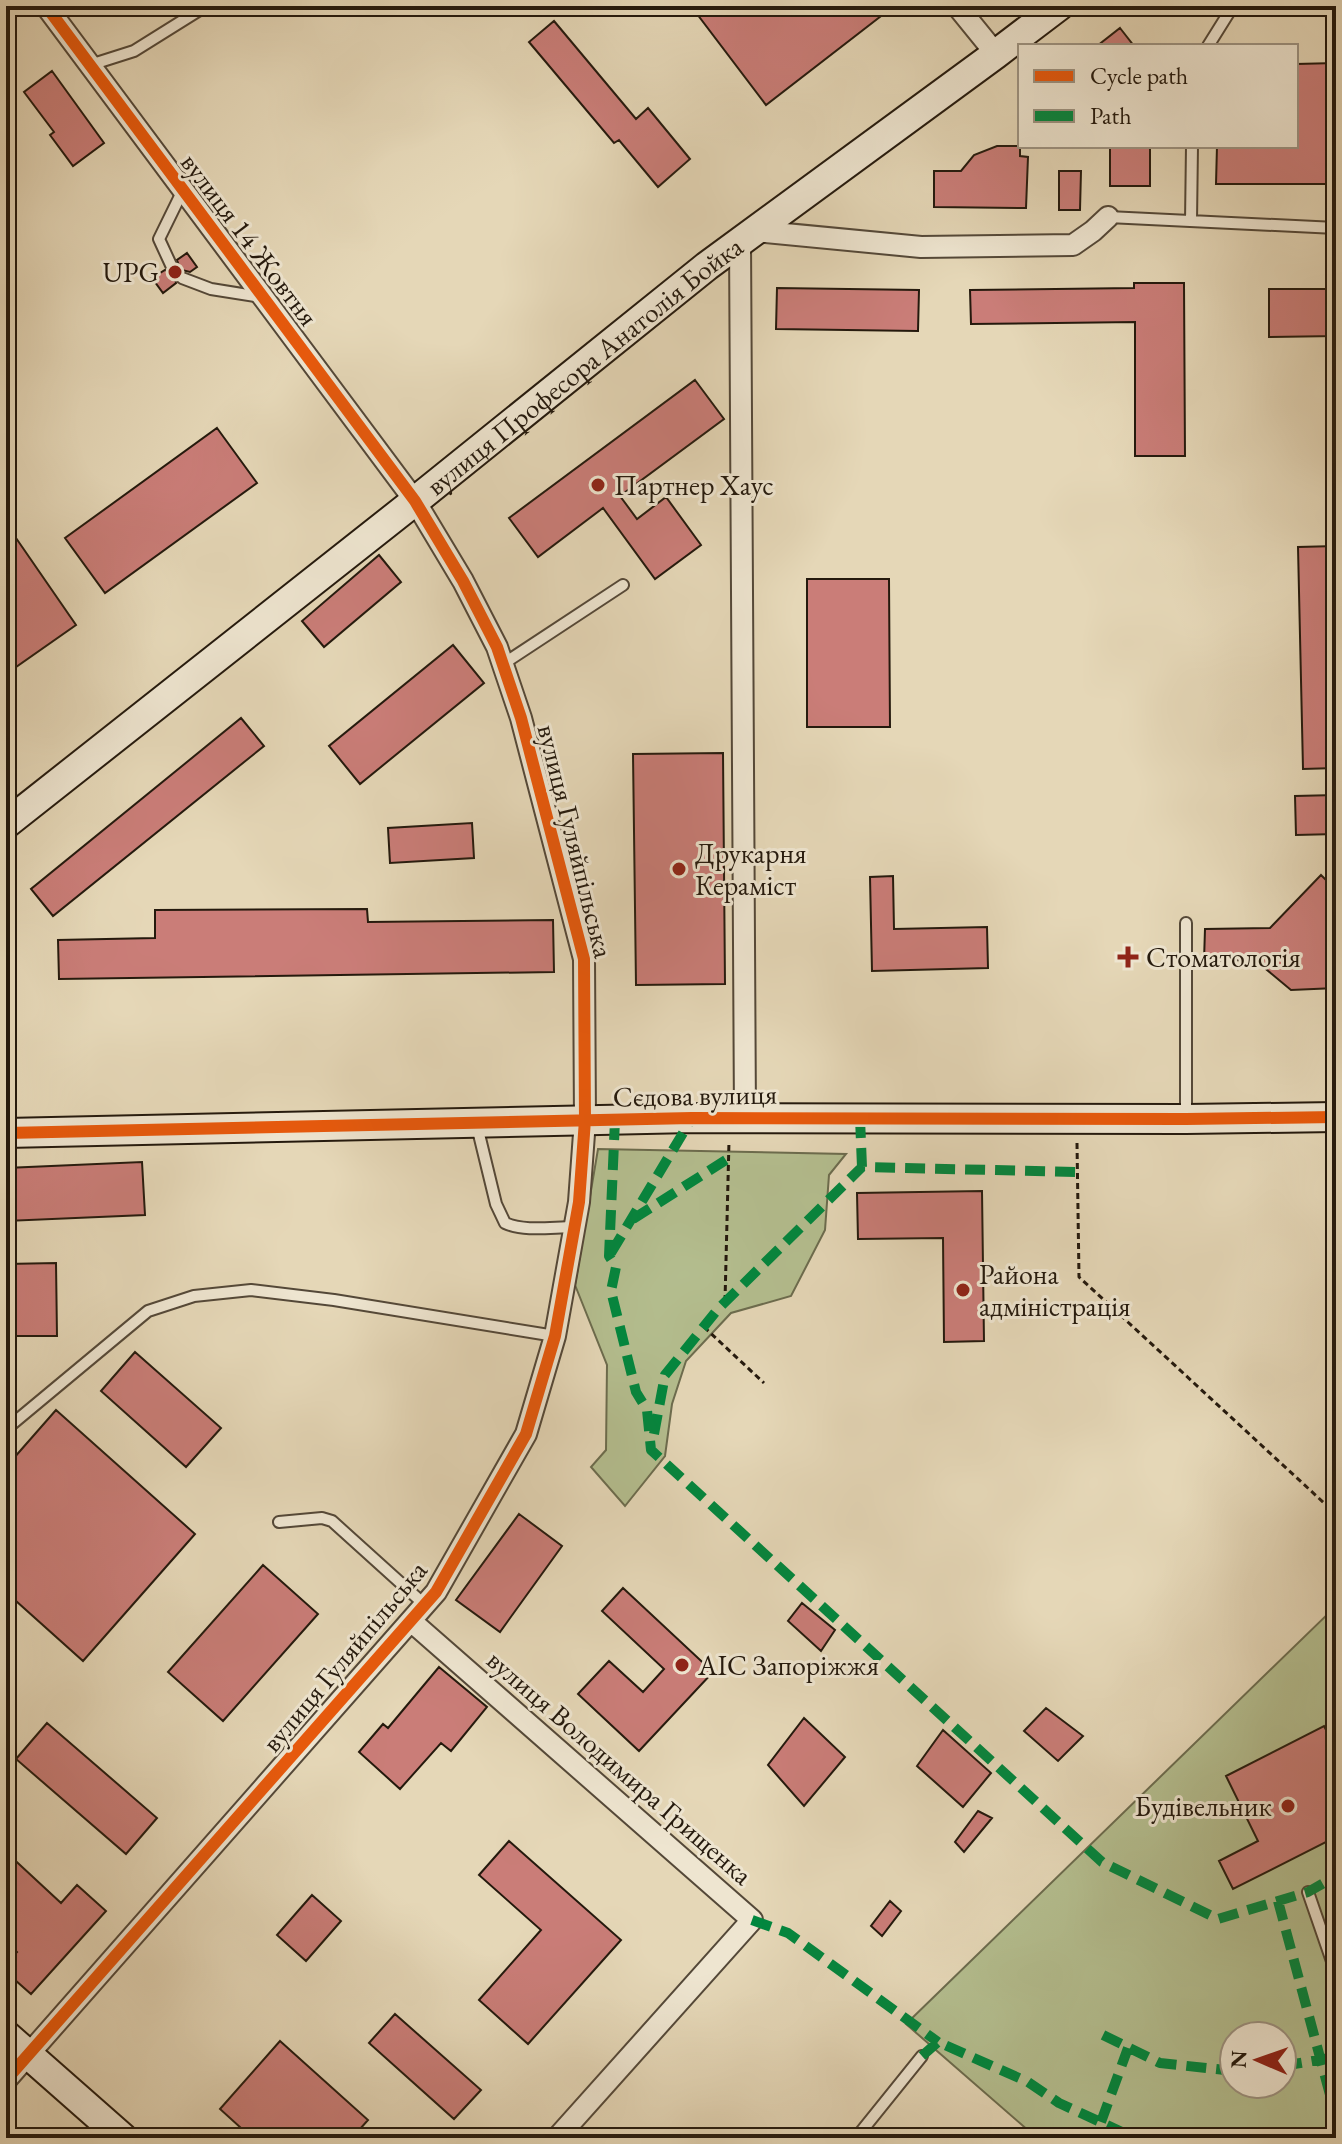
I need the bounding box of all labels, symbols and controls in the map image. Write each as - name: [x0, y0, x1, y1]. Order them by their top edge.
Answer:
- legend: [1018, 44, 1298, 148]
- text: Cycle path: [1090, 60, 1188, 91]
- text: Path: [1090, 100, 1132, 131]
- street label: вулиця 14 Жовтня: [173, 145, 327, 333]
- street label: вулиця Професора Анатолія Бойка: [419, 227, 750, 503]
- place label: UPG: [102, 254, 159, 290]
- marker: UPG: [166, 263, 184, 281]
- place label: Партнер Хаус: [614, 467, 774, 503]
- marker: Партнер Хаус: [589, 476, 607, 494]
- street label: вулиця Гуляйпільська: [530, 721, 623, 962]
- place label: Друкарня Кераміст: [695, 835, 807, 903]
- marker: Друкарня Кераміст: [670, 860, 688, 878]
- place label: Стоматологія: [1146, 939, 1301, 975]
- marker: Стоматологія: [1117, 946, 1139, 968]
- street label: Сєдова вулиця: [613, 1076, 777, 1114]
- place label: Района адміністрація: [979, 1256, 1131, 1324]
- marker: Района адміністрація: [954, 1281, 972, 1299]
- street label: вулиця Гуляйпільська: [253, 1552, 435, 1759]
- street label: вулиця Володимира Грищенка: [480, 1642, 761, 1893]
- place label: АІС Запоріжжя: [697, 1647, 879, 1683]
- marker: АІС Запоріжжя: [673, 1656, 691, 1674]
- place label: Будівельник: [1134, 1788, 1272, 1824]
- marker: Будівельник: [1279, 1797, 1297, 1815]
- north arrow: [1218, 2020, 1298, 2100]
- text: N: [1224, 2050, 1253, 2069]

